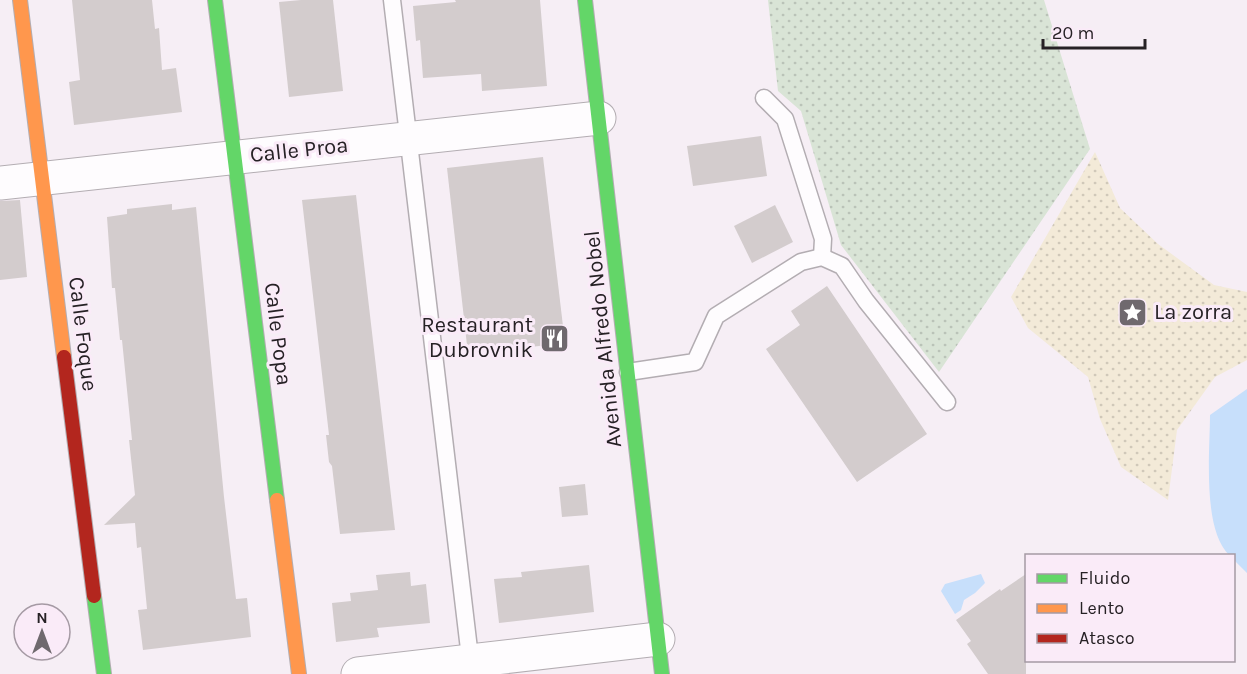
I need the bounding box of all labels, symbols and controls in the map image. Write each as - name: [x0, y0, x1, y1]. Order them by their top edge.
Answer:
- scale bar: [1043, 12, 1145, 50]
- text: 20 m: [1052, 22, 1094, 44]
- street label: Calle Proa: [249, 132, 349, 168]
- street label: Avenida Alfredo Nobel: [579, 229, 627, 449]
- street label: Calle Foque: [63, 275, 103, 393]
- street label: Calle Popa: [259, 281, 297, 387]
- place icon: La zorra: [1117, 296, 1149, 328]
- place label: La zorra: [1154, 299, 1232, 325]
- place label: Restaurant Dubrovnik: [421, 312, 533, 363]
- restaurant icon: Restaurant Dubrovnik: [538, 322, 570, 354]
- legend: [1025, 554, 1235, 662]
- text: Fluido: [1079, 567, 1130, 589]
- text: Lento: [1079, 597, 1124, 619]
- north arrow: [12, 602, 72, 662]
- text: N: [36, 608, 48, 627]
- text: Atasco: [1079, 627, 1135, 649]

